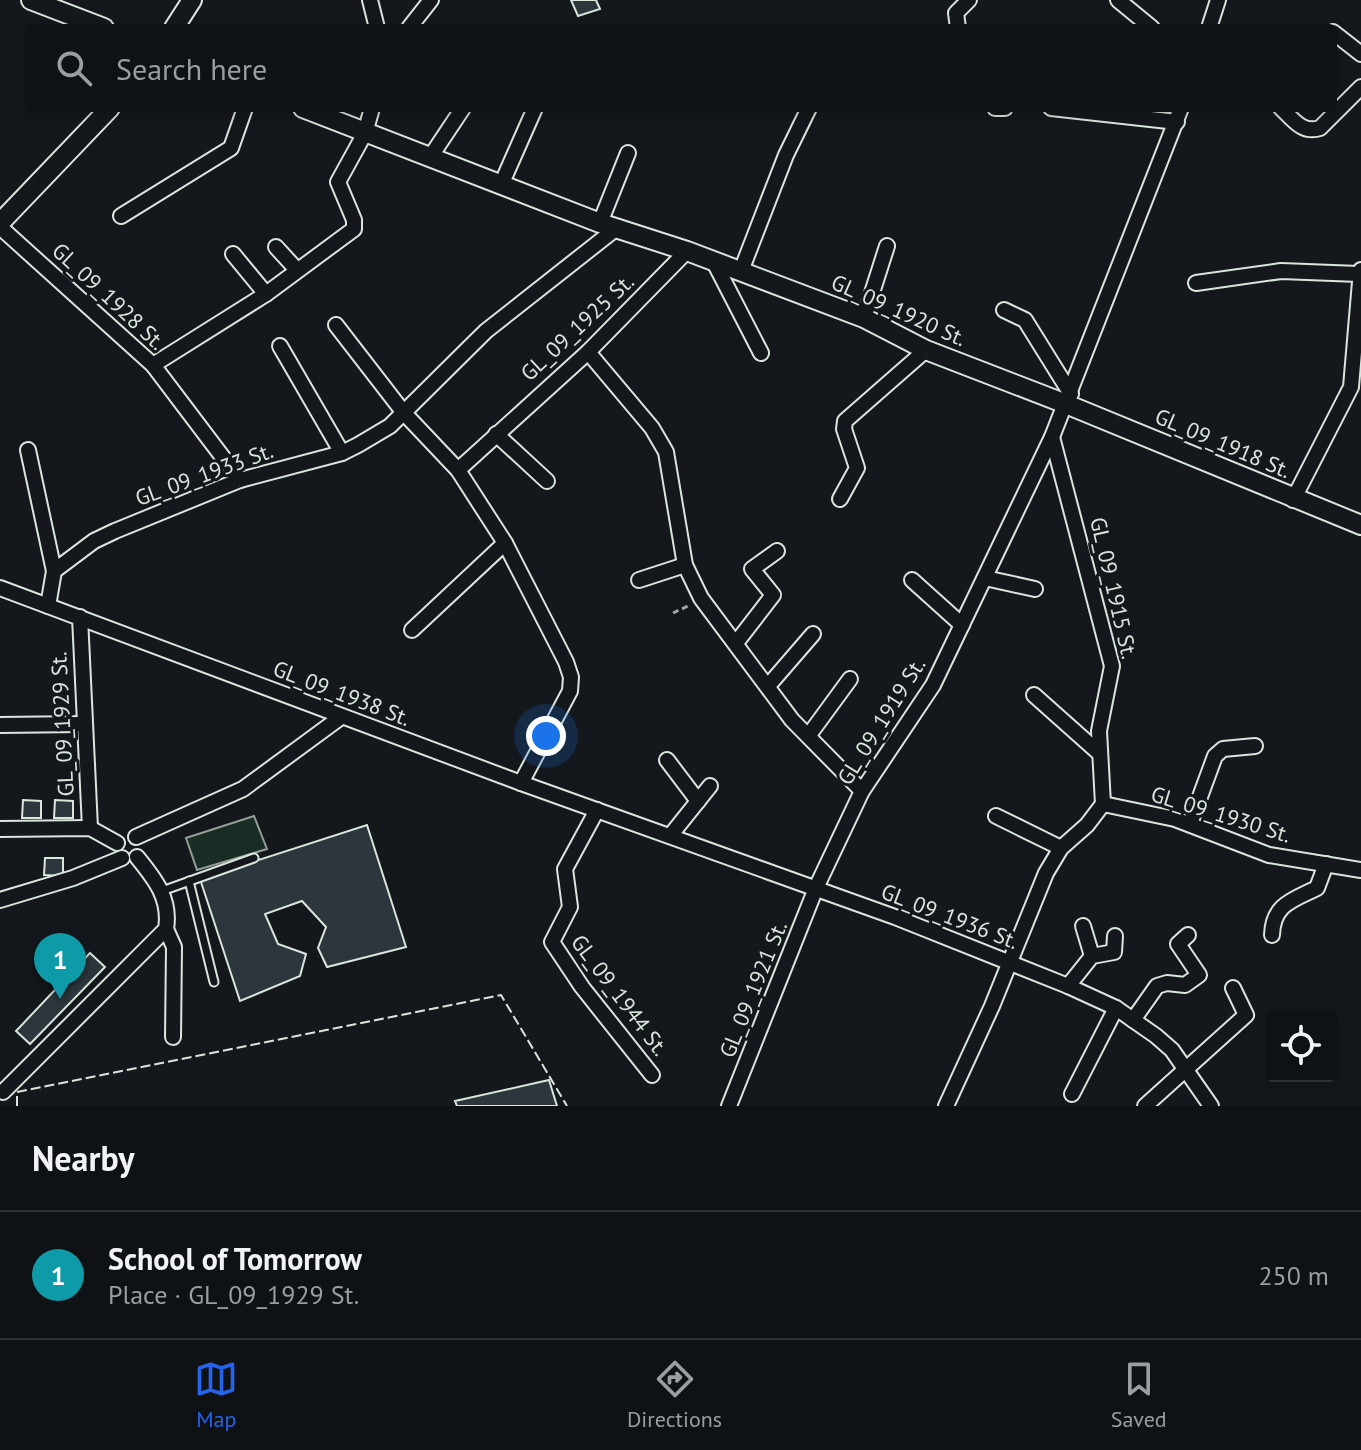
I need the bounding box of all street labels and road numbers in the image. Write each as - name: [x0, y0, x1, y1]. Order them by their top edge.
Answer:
- street label: GL_09_1928 St.: [46, 236, 172, 356]
- street label: GL_09_1925 St.: [514, 267, 640, 387]
- street label: GL_09_1920 St.: [827, 268, 971, 352]
- street label: GL_09_1918 St.: [1151, 402, 1295, 484]
- street label: GL_09_1933 St.: [131, 436, 277, 512]
- street label: GL_09_1915 St.: [1084, 514, 1144, 662]
- street label: GL_09_1929 St.: [44, 651, 80, 797]
- street label: GL_09_1919 St.: [831, 652, 931, 790]
- street label: GL_09_1938 St.: [269, 654, 415, 732]
- street label: GL_09_1930 St.: [1148, 779, 1294, 849]
- street label: GL_09_1936 St.: [877, 877, 1023, 955]
- street label: GL_09_1921 St.: [713, 917, 793, 1061]
- street label: GL_09_1944 St.: [565, 929, 675, 1061]

